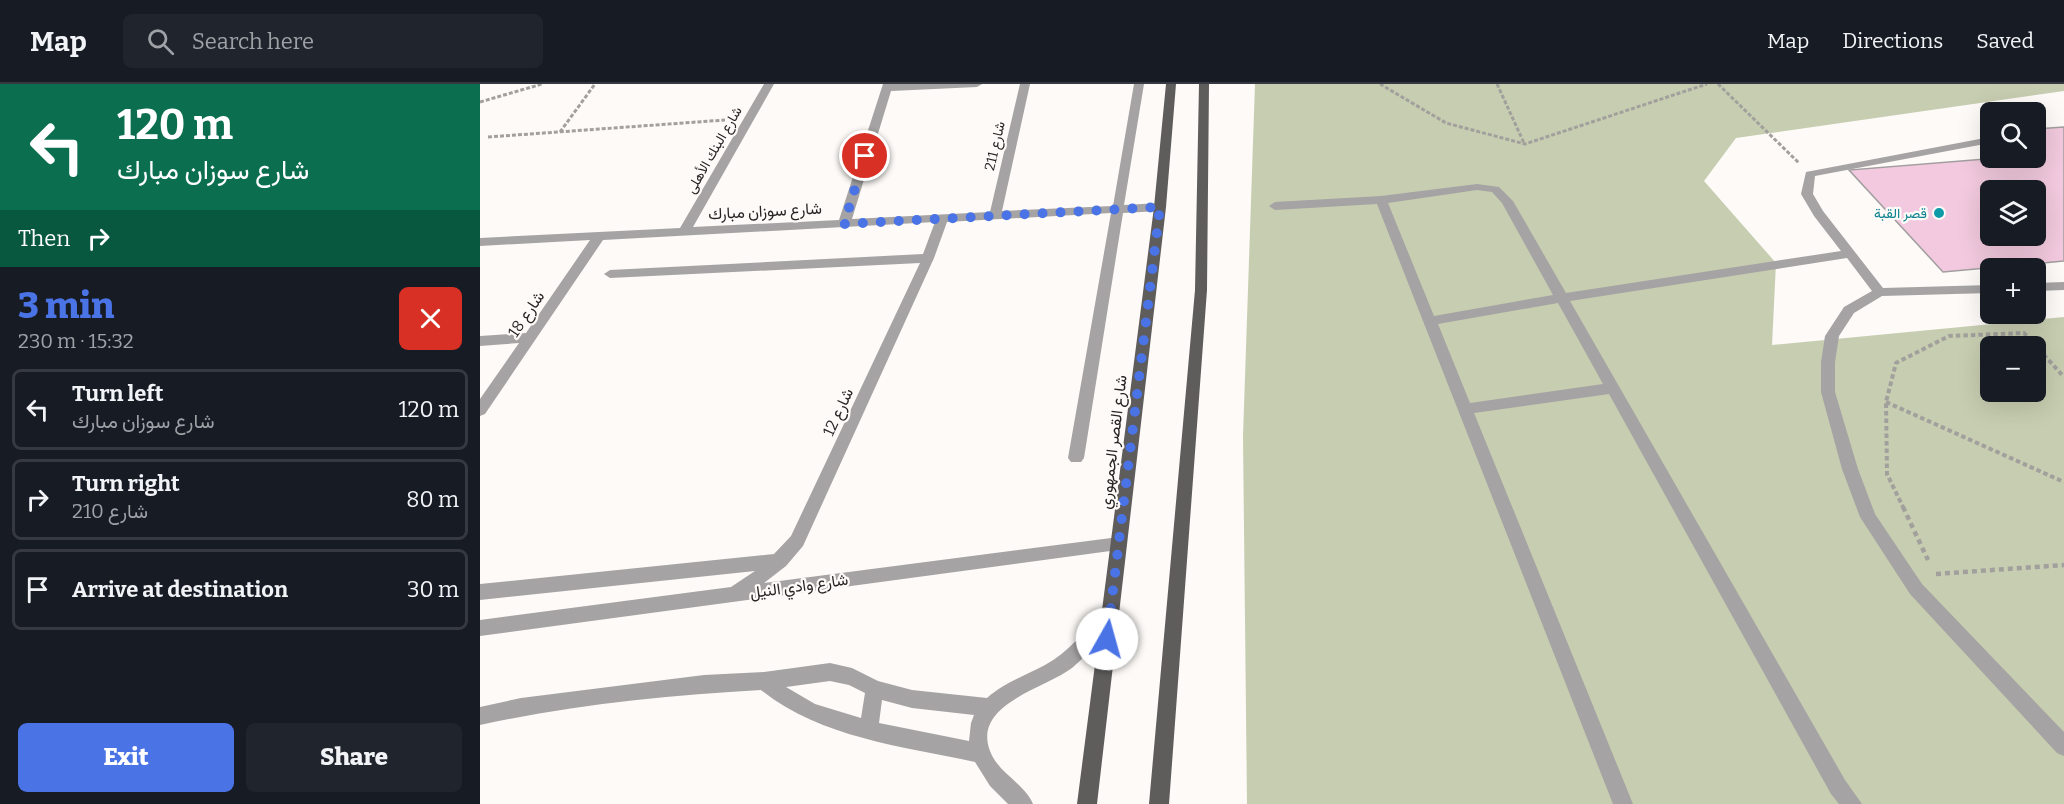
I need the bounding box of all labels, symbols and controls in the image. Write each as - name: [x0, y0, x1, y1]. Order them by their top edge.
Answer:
- search box: [123, 14, 543, 68]
- text: Map: [30, 25, 87, 58]
- icon: search: [144, 25, 177, 58]
- text: Search here: [192, 28, 314, 55]
- text: Map: [1767, 28, 1809, 54]
- text: Directions: [1842, 28, 1943, 54]
- text: Saved: [1976, 28, 2034, 54]
- text: 120 m: [117, 100, 233, 150]
- map controls: [1980, 102, 2046, 402]
- button: search: [1980, 102, 2046, 168]
- street label: شارع البنك الأهلى: [682, 103, 748, 198]
- icon: left: [18, 108, 96, 186]
- street label: شارع 211: [981, 120, 1011, 173]
- pin: [839, 130, 890, 181]
- icon: arrive: [848, 139, 881, 172]
- text: شارع سوزان مبارك: [117, 154, 309, 186]
- button: layers: [1980, 180, 2046, 246]
- street label: شارع سوزان مبارك: [708, 199, 823, 225]
- place label: قصر القبة: [1874, 205, 1927, 222]
- marker: قصر القبة: [1932, 206, 1946, 220]
- icon: right: [82, 222, 115, 255]
- text: Then: [18, 225, 70, 252]
- button: +: [1980, 258, 2046, 324]
- text: 3 min: [18, 284, 114, 328]
- button: close: [399, 287, 462, 350]
- street label: شارع 18: [504, 287, 550, 342]
- text: 230 m · 15:32: [18, 329, 134, 353]
- button: −: [1980, 336, 2046, 402]
- street label: شارع القصر الجمهوري: [1095, 374, 1135, 511]
- text: Turn left: [72, 380, 164, 407]
- street label: شارع 12: [819, 385, 859, 440]
- icon: left: [21, 393, 54, 426]
- text: 120 m: [399, 396, 459, 423]
- text: شارع سوزان مبارك: [72, 409, 214, 433]
- text: Turn right: [72, 470, 180, 497]
- icon: right: [21, 483, 54, 516]
- text: 80 m: [406, 486, 459, 513]
- text: شارع 210: [72, 499, 148, 523]
- street label: شارع وادي النيل: [749, 570, 850, 606]
- icon: arrive: [21, 573, 54, 606]
- text: Arrive at destination: [72, 576, 288, 603]
- text: 30 m: [407, 576, 459, 603]
- position arrow: [1075, 607, 1139, 671]
- button: Exit: [18, 723, 234, 792]
- button: Share: [246, 723, 462, 792]

